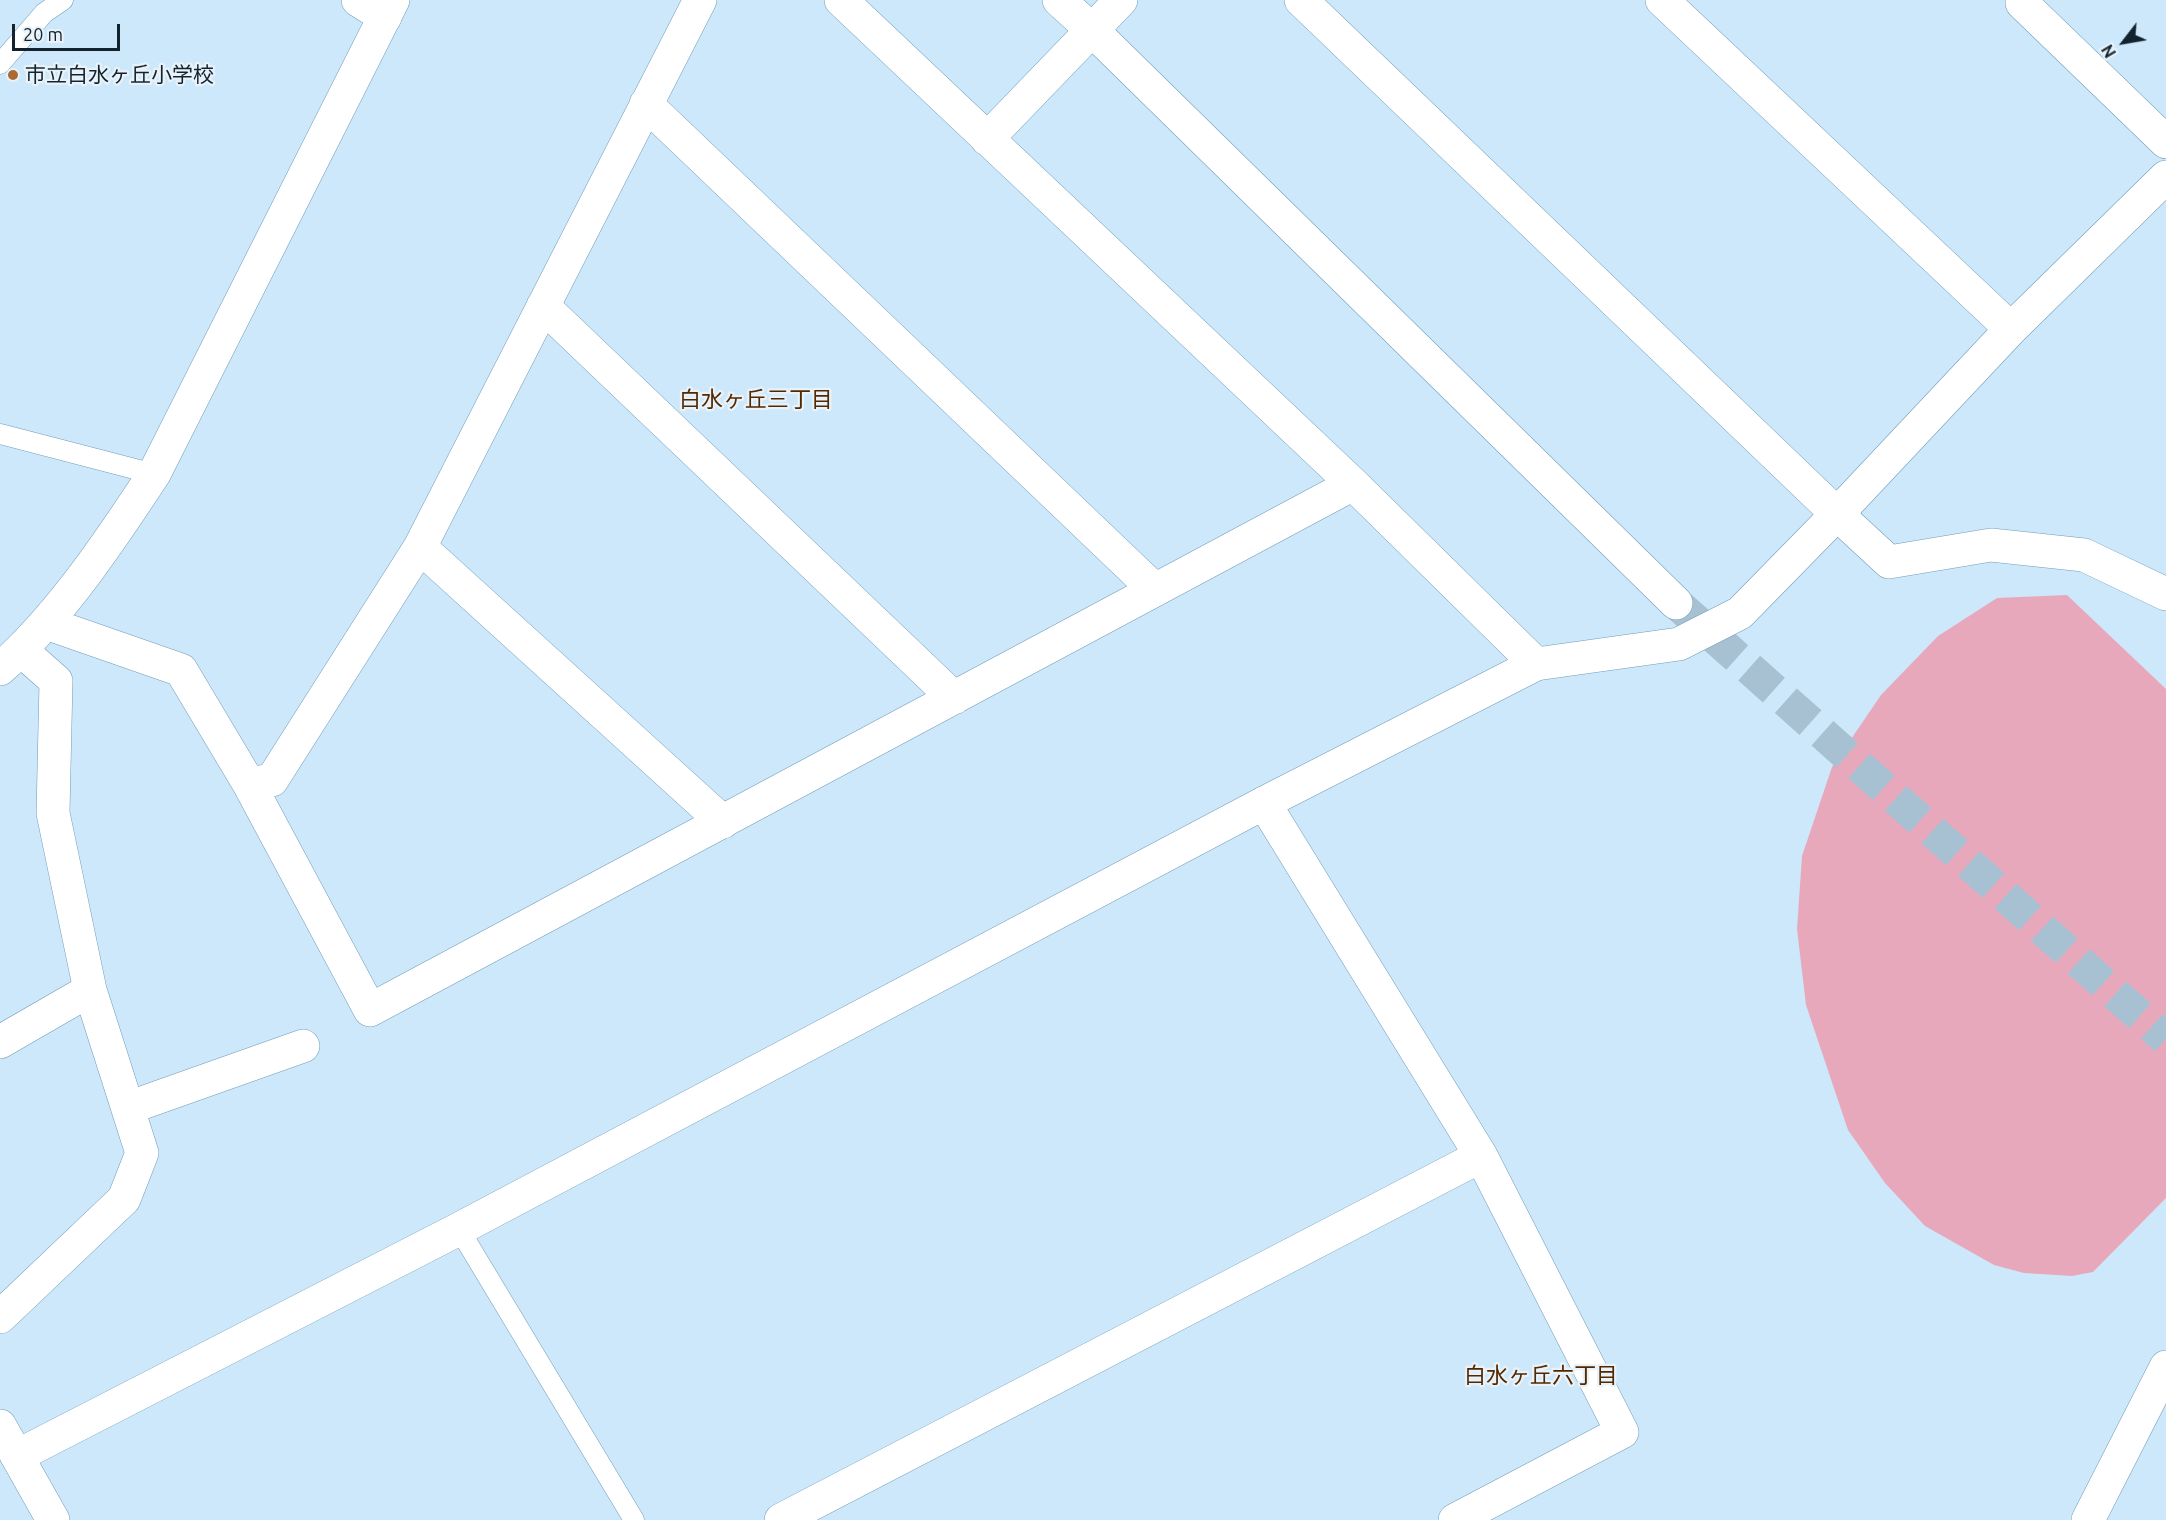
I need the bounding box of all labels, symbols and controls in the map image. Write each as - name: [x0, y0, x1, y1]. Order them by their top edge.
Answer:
- scale bar: [15, 12, 123, 50]
- north arrow: [2094, 12, 2154, 72]
- text: 20 m: [23, 24, 63, 44]
- text: N: [2098, 42, 2119, 61]
- place label: 市立白水ヶ丘小学校: [25, 62, 214, 88]
- marker: 市立白水ヶ丘小学校: [6, 68, 20, 82]
- district label: 白水ヶ丘三丁目: [679, 387, 833, 413]
- district label: 白水ヶ丘六丁目: [1464, 1363, 1618, 1389]

